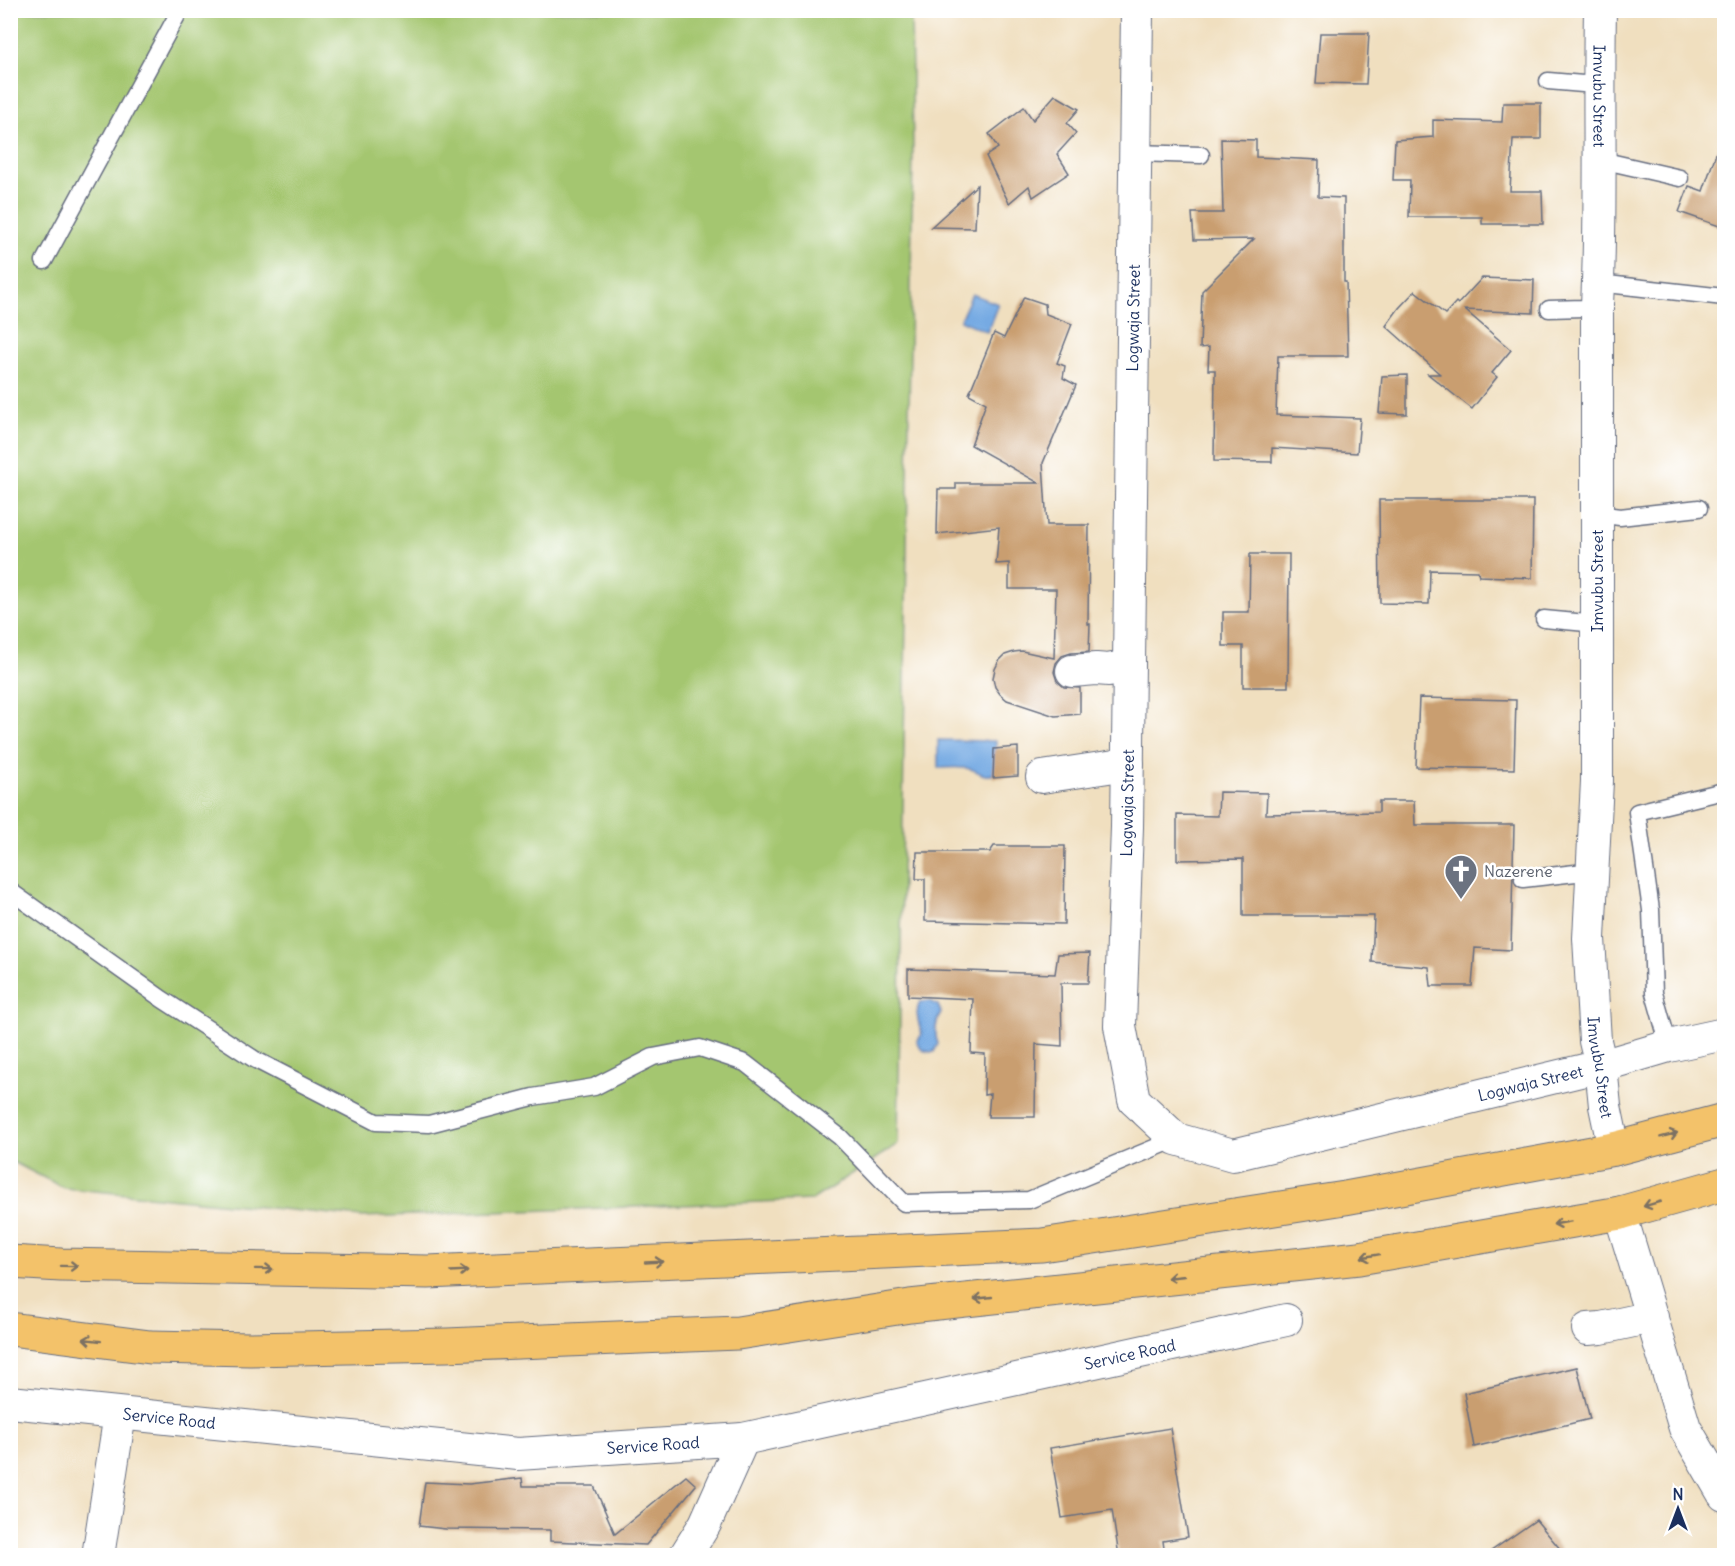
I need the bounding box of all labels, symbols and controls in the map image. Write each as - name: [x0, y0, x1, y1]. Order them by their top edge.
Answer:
- street label: Imvubu Street: [1589, 45, 1610, 148]
- street label: Logwaja Street: [1122, 264, 1144, 372]
- street label: Imvubu Street: [1587, 529, 1607, 632]
- street label: Logwaja Street: [1116, 749, 1138, 857]
- church icon: Nazerene: [1443, 853, 1479, 900]
- place label: Nazerene: [1484, 861, 1553, 881]
- street label: Imvubu Street: [1584, 1016, 1617, 1120]
- street label: Logwaja Street: [1476, 1061, 1586, 1105]
- one-way arrow: [1659, 1128, 1678, 1140]
- one-way arrow: [1643, 1199, 1662, 1210]
- one-way arrow: [1553, 1218, 1573, 1229]
- one-way arrow: [1361, 1251, 1381, 1262]
- one-way arrow: [643, 1256, 663, 1267]
- one-way arrow: [58, 1260, 78, 1271]
- one-way arrow: [253, 1263, 273, 1275]
- one-way arrow: [448, 1265, 468, 1276]
- one-way arrow: [1167, 1272, 1187, 1283]
- one-way arrow: [973, 1293, 993, 1304]
- one-way arrow: [83, 1334, 102, 1345]
- street label: Service Road: [1082, 1335, 1177, 1374]
- street label: Service Road: [122, 1404, 217, 1433]
- street label: Service Road: [606, 1432, 700, 1458]
- north arrow: [1648, 1479, 1708, 1539]
- text: N: [1672, 1484, 1684, 1504]

